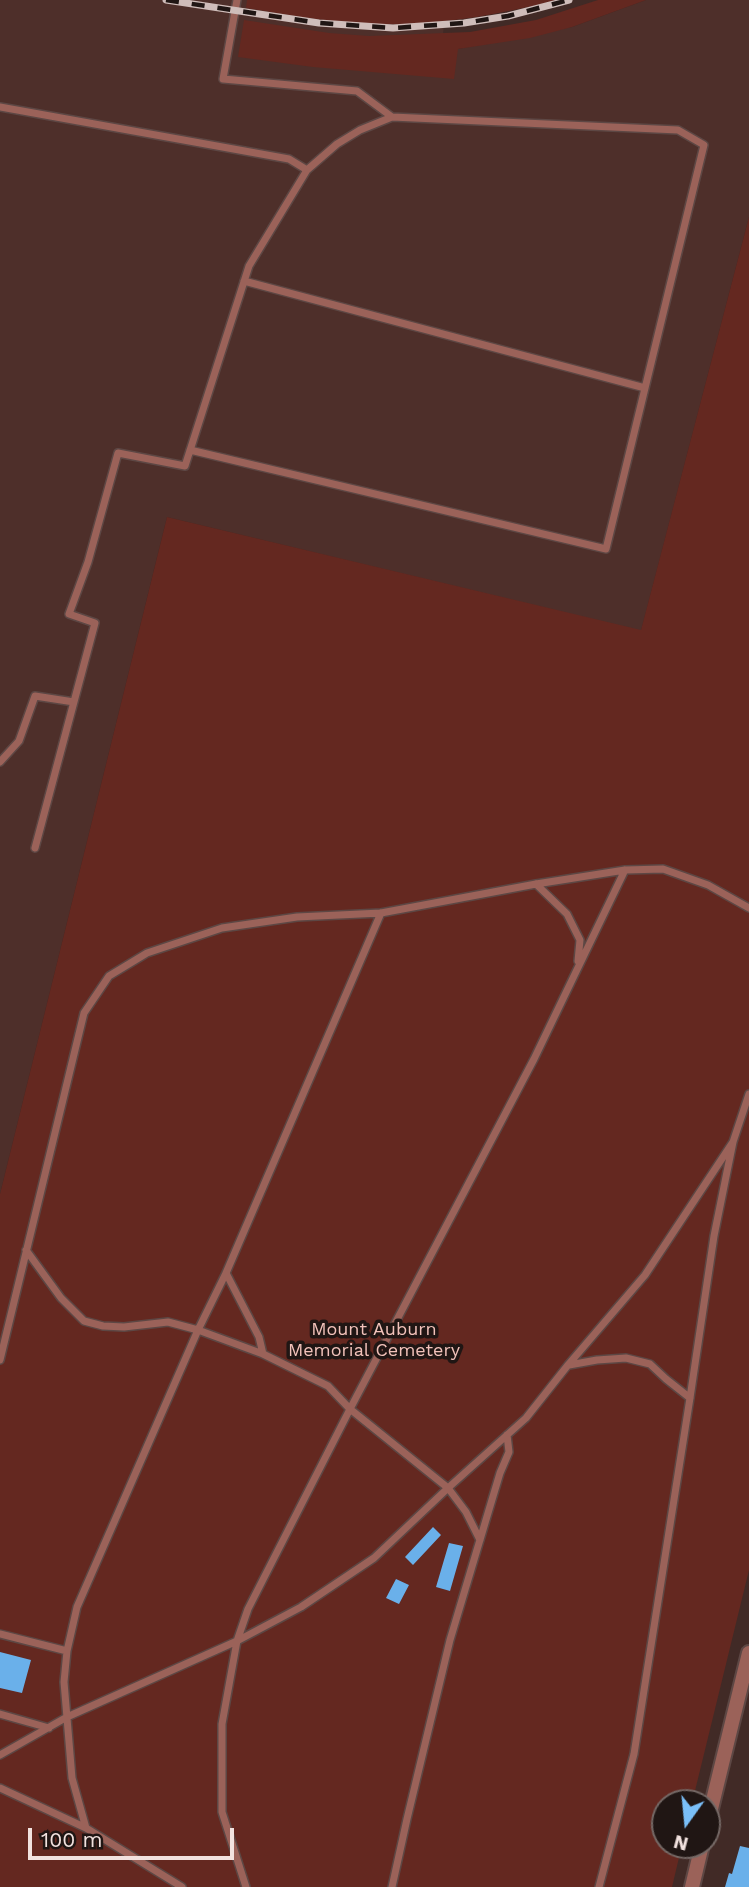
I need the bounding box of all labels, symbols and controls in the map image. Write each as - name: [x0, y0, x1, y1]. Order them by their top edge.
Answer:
- park label: Mount Auburn Memorial Cemetery: [288, 1319, 460, 1362]
- north arrow: [651, 1789, 721, 1859]
- scale bar: [32, 1814, 238, 1858]
- text: 100 m: [41, 1827, 103, 1852]
- text: N: [671, 1830, 691, 1856]

